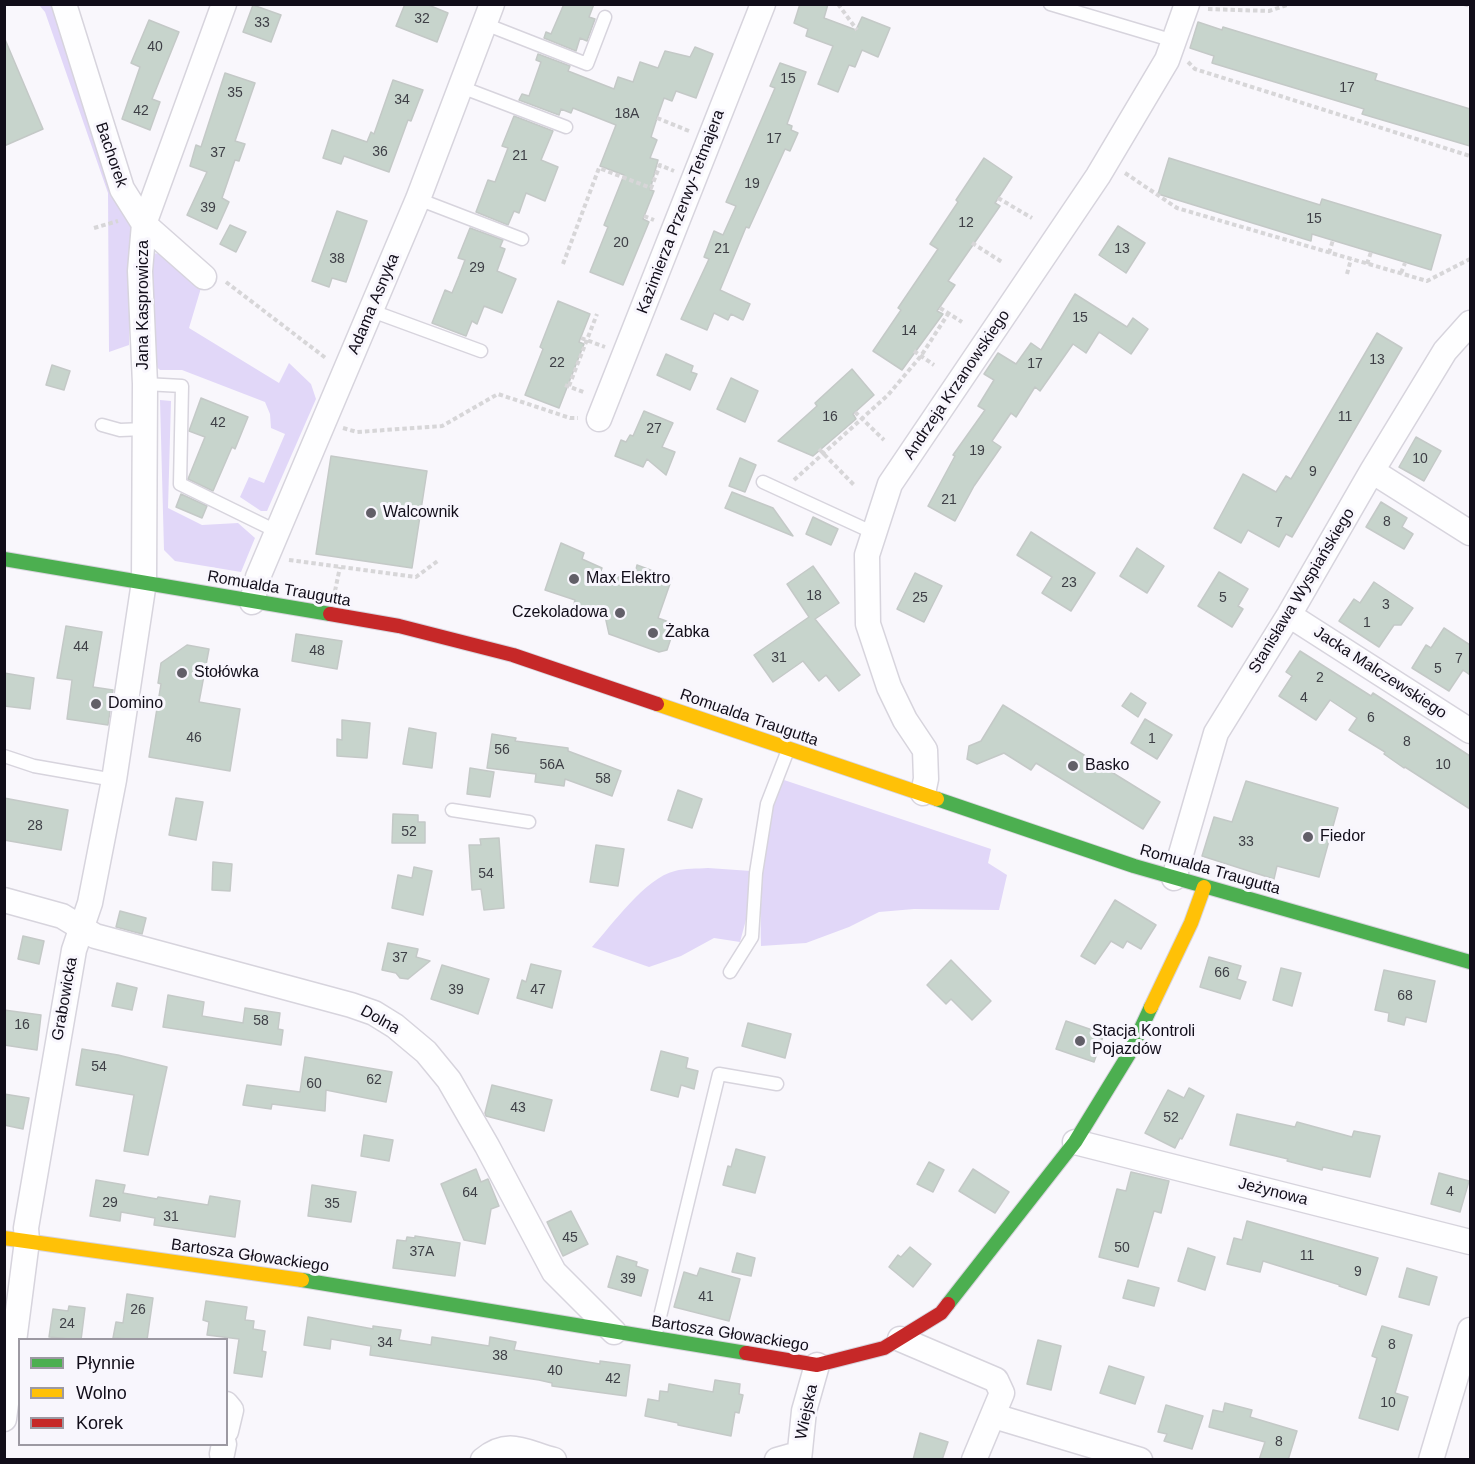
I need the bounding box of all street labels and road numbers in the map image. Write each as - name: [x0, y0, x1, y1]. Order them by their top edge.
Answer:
- street label: Kazimierza Przerwy-Tetmajera: [633, 107, 729, 317]
- street label: Bachorek: [91, 120, 131, 190]
- street label: Jana Kasprowicza: [134, 240, 154, 370]
- street label: Adama Asnyka: [344, 251, 404, 357]
- street label: Andrzeja Krzanowskiego: [900, 307, 1014, 463]
- street label: Stanisława Wyspiańskiego: [1245, 505, 1359, 677]
- street label: Romualda Traugutta: [206, 567, 352, 611]
- street label: Jacka Malczewskiego: [1310, 623, 1450, 723]
- street label: Romualda Traugutta: [677, 685, 821, 751]
- street label: Romualda Traugutta: [1138, 841, 1282, 899]
- street label: Grabowicka: [48, 956, 82, 1042]
- street label: Dolna: [357, 1001, 403, 1039]
- street label: Jeżynowa: [1236, 1174, 1310, 1210]
- street label: Bartosza Głowackiego: [170, 1235, 330, 1277]
- street label: Bartosza Głowackiego: [650, 1312, 810, 1356]
- street label: Wiejska: [792, 1383, 822, 1441]

